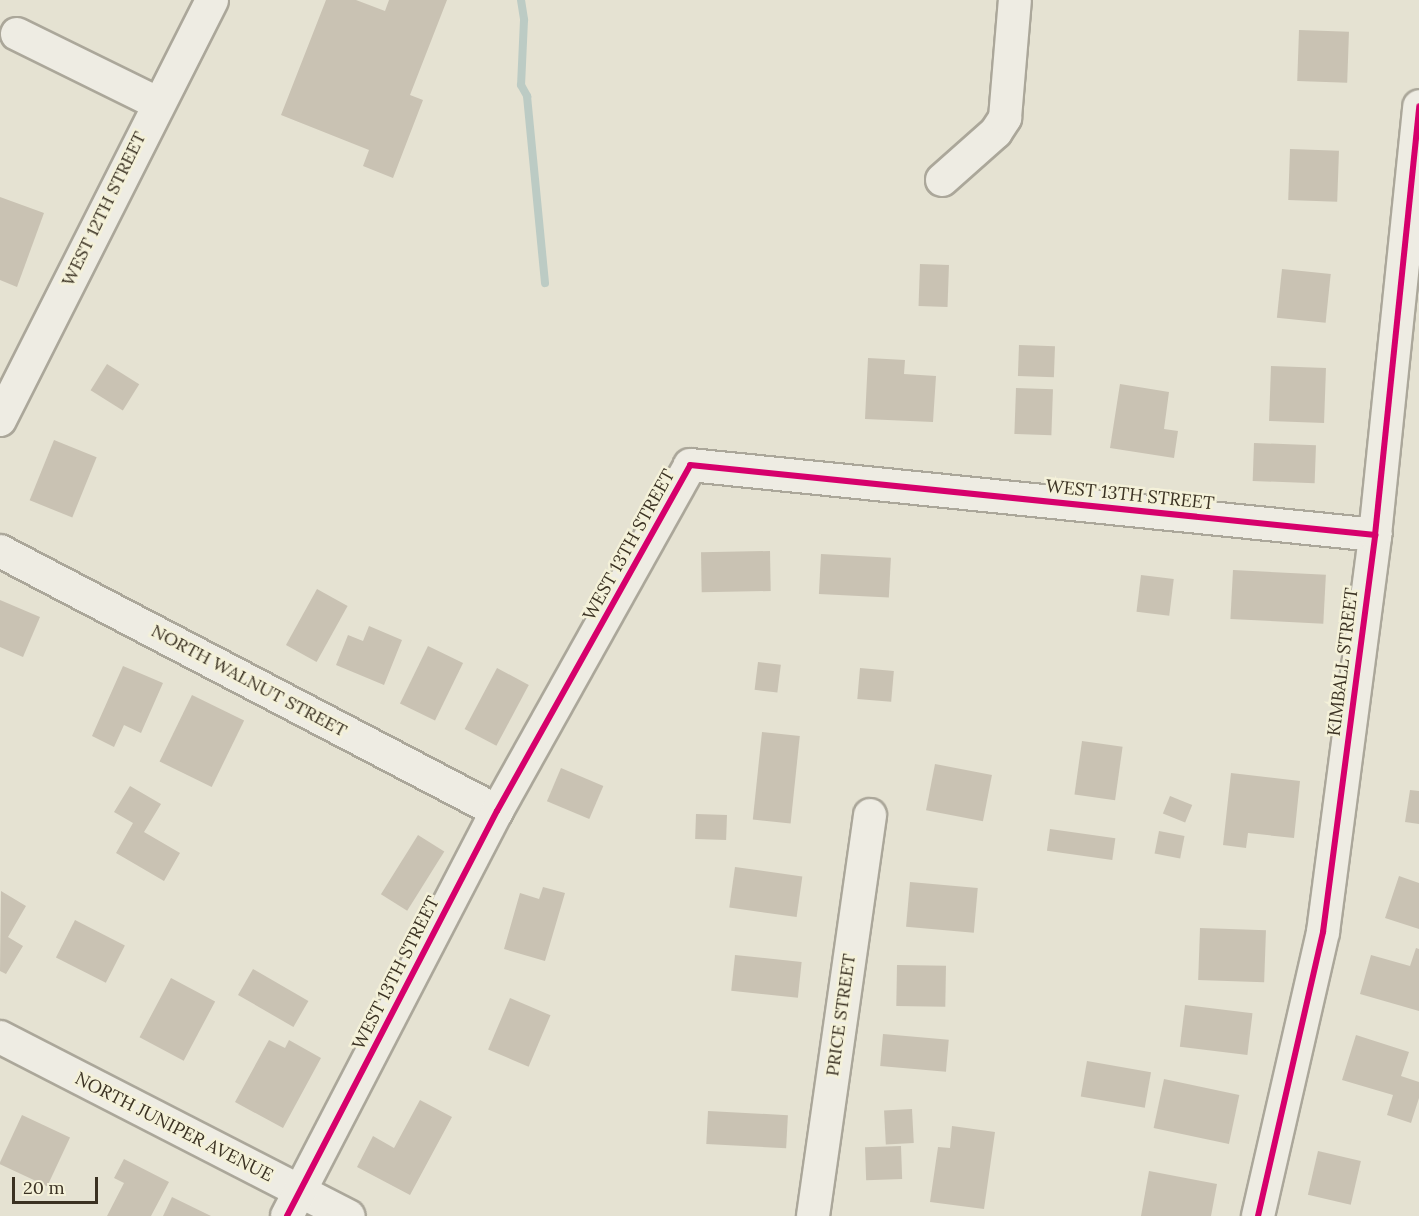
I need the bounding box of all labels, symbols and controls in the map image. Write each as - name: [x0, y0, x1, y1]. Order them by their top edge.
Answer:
- street label: WEST 12TH STREET: [57, 128, 151, 290]
- street label: WEST 13TH STREET: [578, 466, 680, 624]
- street label: WEST 13TH STREET: [1045, 475, 1215, 515]
- street label: KIMBALL STREET: [1323, 587, 1363, 737]
- street label: NORTH WALNUT STREET: [147, 620, 351, 742]
- street label: WEST 13TH STREET: [348, 893, 444, 1053]
- street label: PRICE STREET: [822, 952, 860, 1078]
- street label: NORTH JUNIPER AVENUE: [71, 1068, 277, 1186]
- scale bar: [15, 1165, 100, 1203]
- text: 20 m: [23, 1176, 65, 1199]

